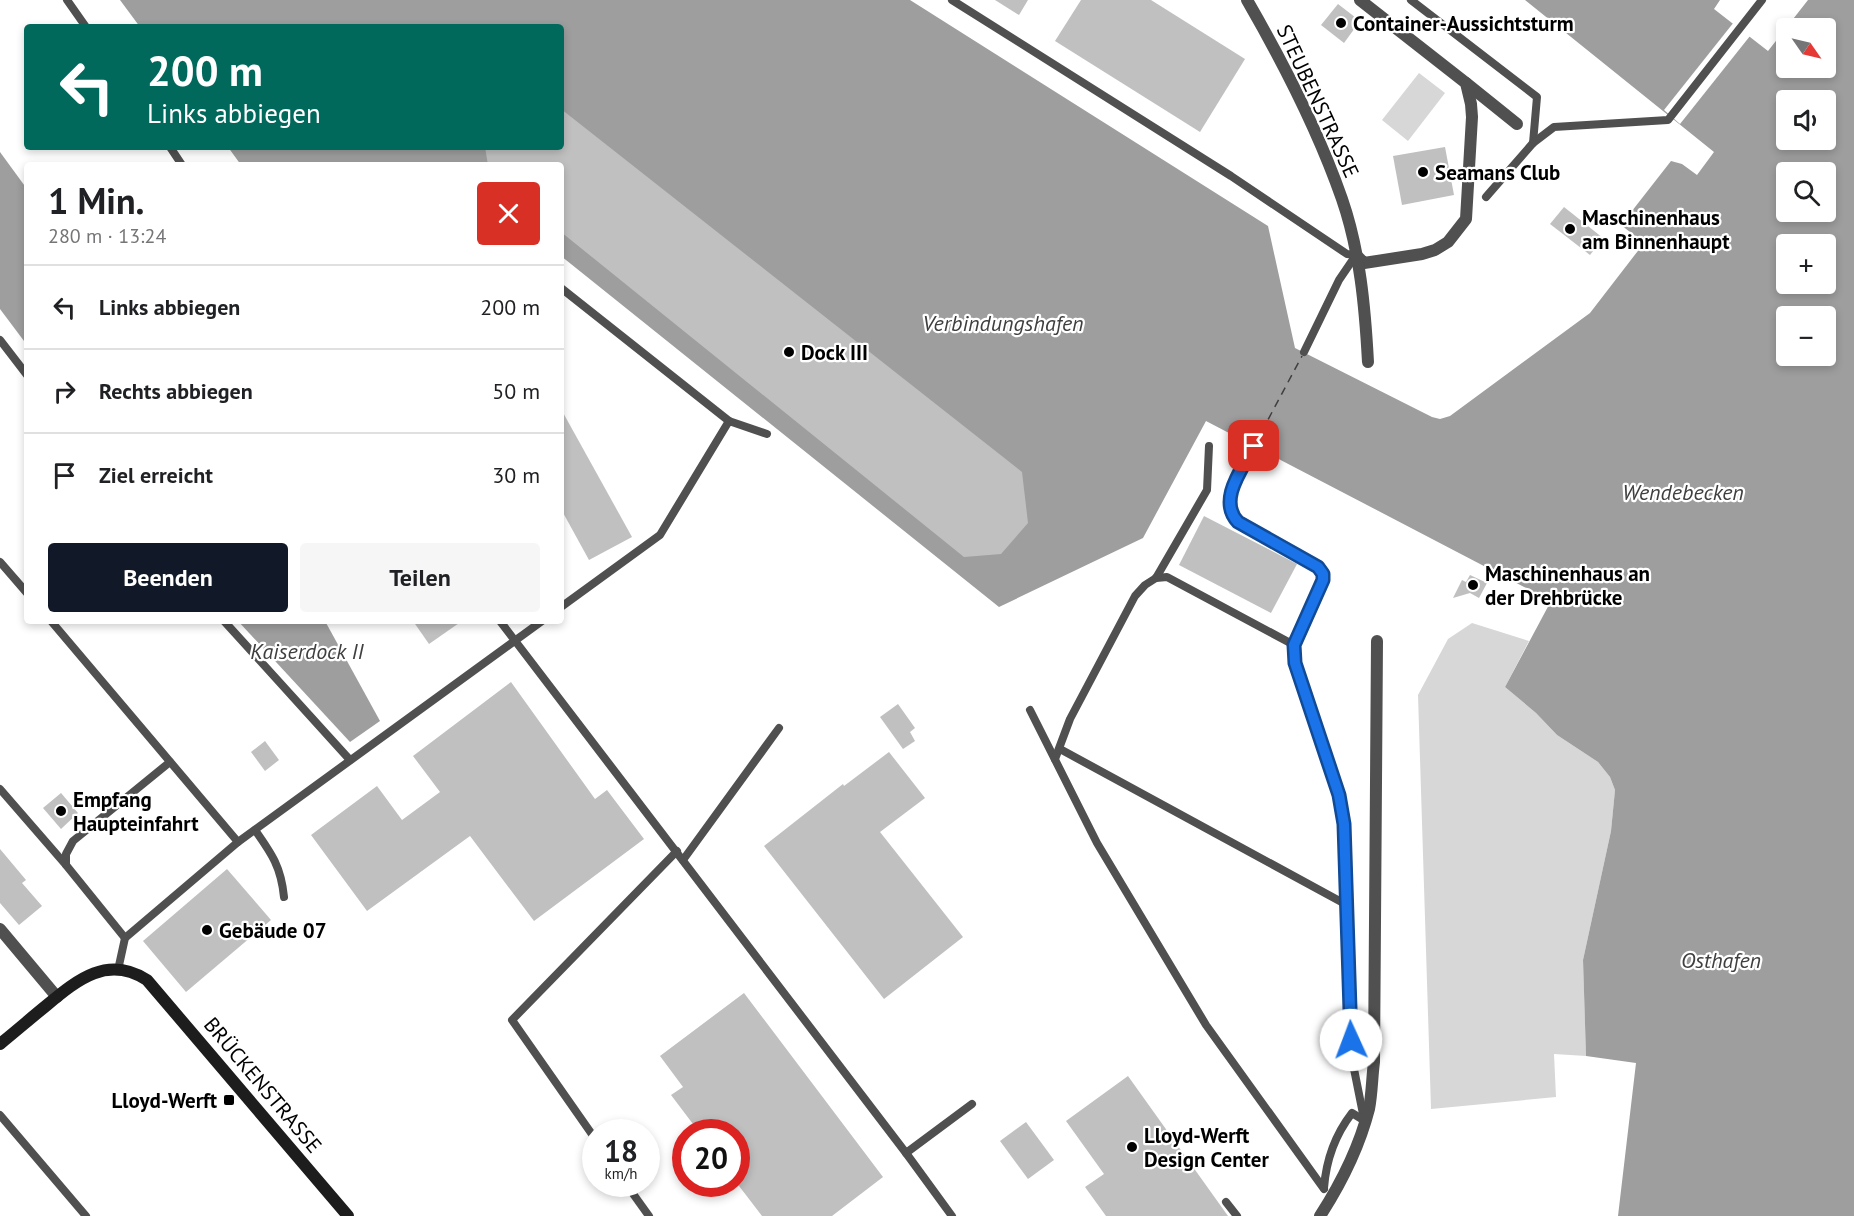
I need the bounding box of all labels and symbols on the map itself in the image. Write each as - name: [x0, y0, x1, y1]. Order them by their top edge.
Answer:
- place label: Container-Aussichtsturm: [1353, 10, 1574, 37]
- marker: Container-Aussichtsturm: [1334, 16, 1348, 30]
- north arrow: [1776, 18, 1836, 78]
- street label: STEUBENSTRASSE: [1271, 20, 1365, 182]
- place label: Seamans Club: [1435, 159, 1560, 186]
- marker: Seamans Club: [1416, 165, 1430, 179]
- place label: Maschinenhaus am Binnenhaupt: [1582, 204, 1730, 255]
- marker: Maschinenhaus am Binnenhaupt: [1563, 222, 1577, 236]
- water label: Verbindungshafen: [922, 309, 1084, 337]
- place label: Dock III: [801, 339, 868, 366]
- marker: Dock III: [782, 345, 796, 359]
- pin: [1228, 420, 1279, 471]
- water label: Wendebecken: [1622, 478, 1744, 506]
- place label: Maschinenhaus an der Drehbrücke: [1485, 560, 1650, 611]
- marker: Maschinenhaus an der Drehbrücke: [1466, 578, 1480, 592]
- water label: Kaiserdock II: [250, 637, 365, 665]
- place label: Empfang Haupteinfahrt: [73, 786, 199, 837]
- marker: Empfang Haupteinfahrt: [54, 804, 68, 818]
- place label: Gebäude 07: [219, 917, 327, 944]
- marker: Gebäude 07: [200, 923, 214, 937]
- water label: Osthafen: [1681, 946, 1761, 974]
- position arrow: [1319, 1008, 1383, 1072]
- street label: BRÜCKENSTRASSE: [198, 1011, 328, 1159]
- place label: Lloyd-Werft: [112, 1087, 218, 1114]
- marker: Lloyd-Werft: [222, 1093, 236, 1107]
- speed limit sign: 20: [672, 1119, 750, 1197]
- place label: Lloyd-Werft Design Center: [1144, 1122, 1269, 1173]
- marker: Lloyd-Werft Design Center: [1125, 1140, 1139, 1154]

